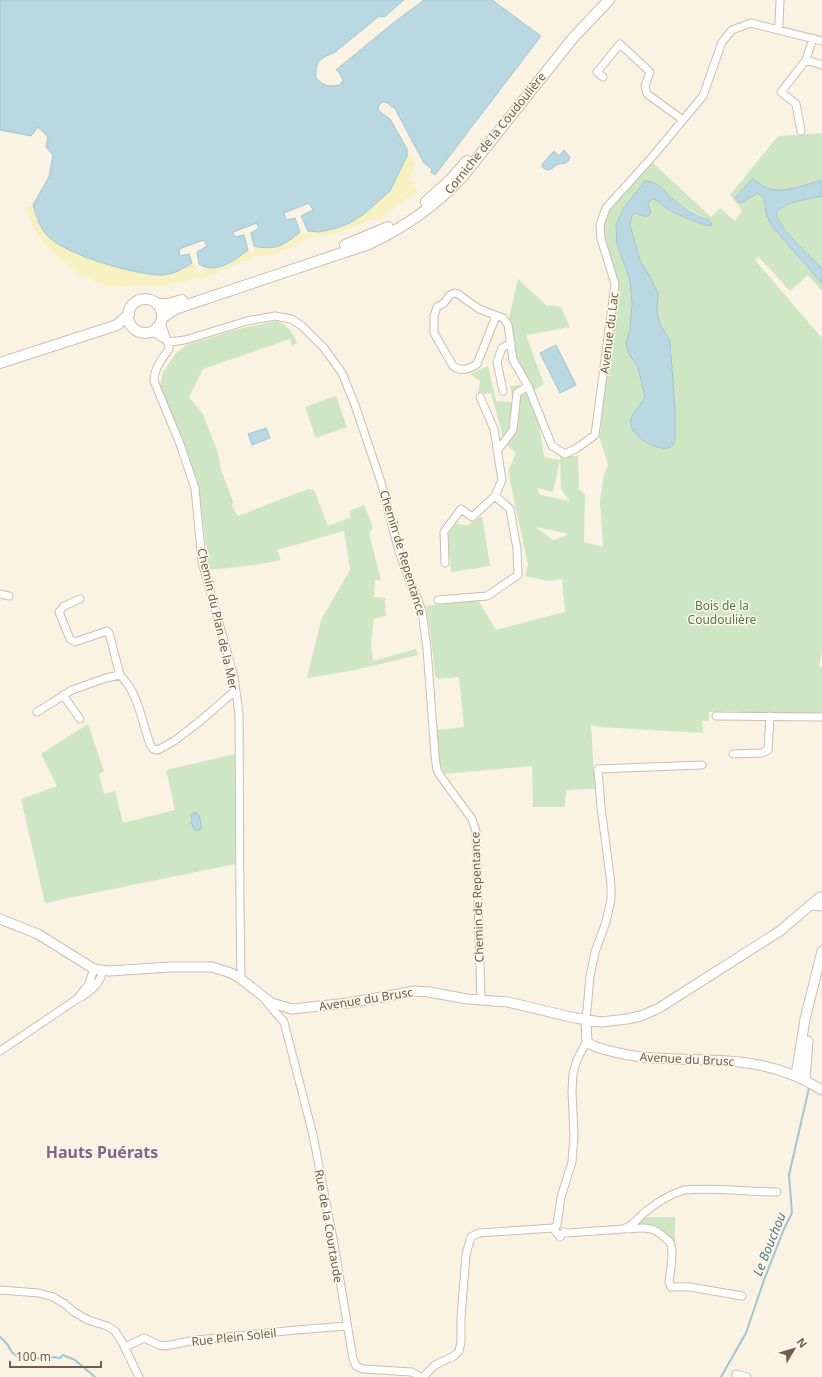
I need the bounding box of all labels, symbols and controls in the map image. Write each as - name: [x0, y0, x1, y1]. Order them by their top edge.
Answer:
- street label: Corniche de la Coudoulière: [440, 68, 550, 198]
- street label: Avenue du Lac: [596, 291, 622, 375]
- street label: Chemin de Repentance: [376, 488, 430, 618]
- street label: Chemin du Plan de la Mer: [193, 546, 243, 692]
- park label: Bois de la Coudoulière: [688, 597, 757, 628]
- street label: Chemin de Repentance: [466, 831, 488, 963]
- street label: Avenue du Brusc: [318, 983, 414, 1015]
- street label: Avenue du Brusc: [639, 1048, 735, 1070]
- district label: Hauts Puérats: [46, 1141, 158, 1163]
- street label: Rue de la Courtaude: [311, 1168, 347, 1284]
- water label: Le Bouchou: [748, 1209, 790, 1278]
- street label: Rue Plein Soleil: [191, 1324, 277, 1350]
- north arrow: [774, 1329, 814, 1369]
- text: N: [794, 1334, 811, 1351]
- scale bar: [10, 1343, 101, 1369]
- text: 100 m: [16, 1348, 51, 1365]

